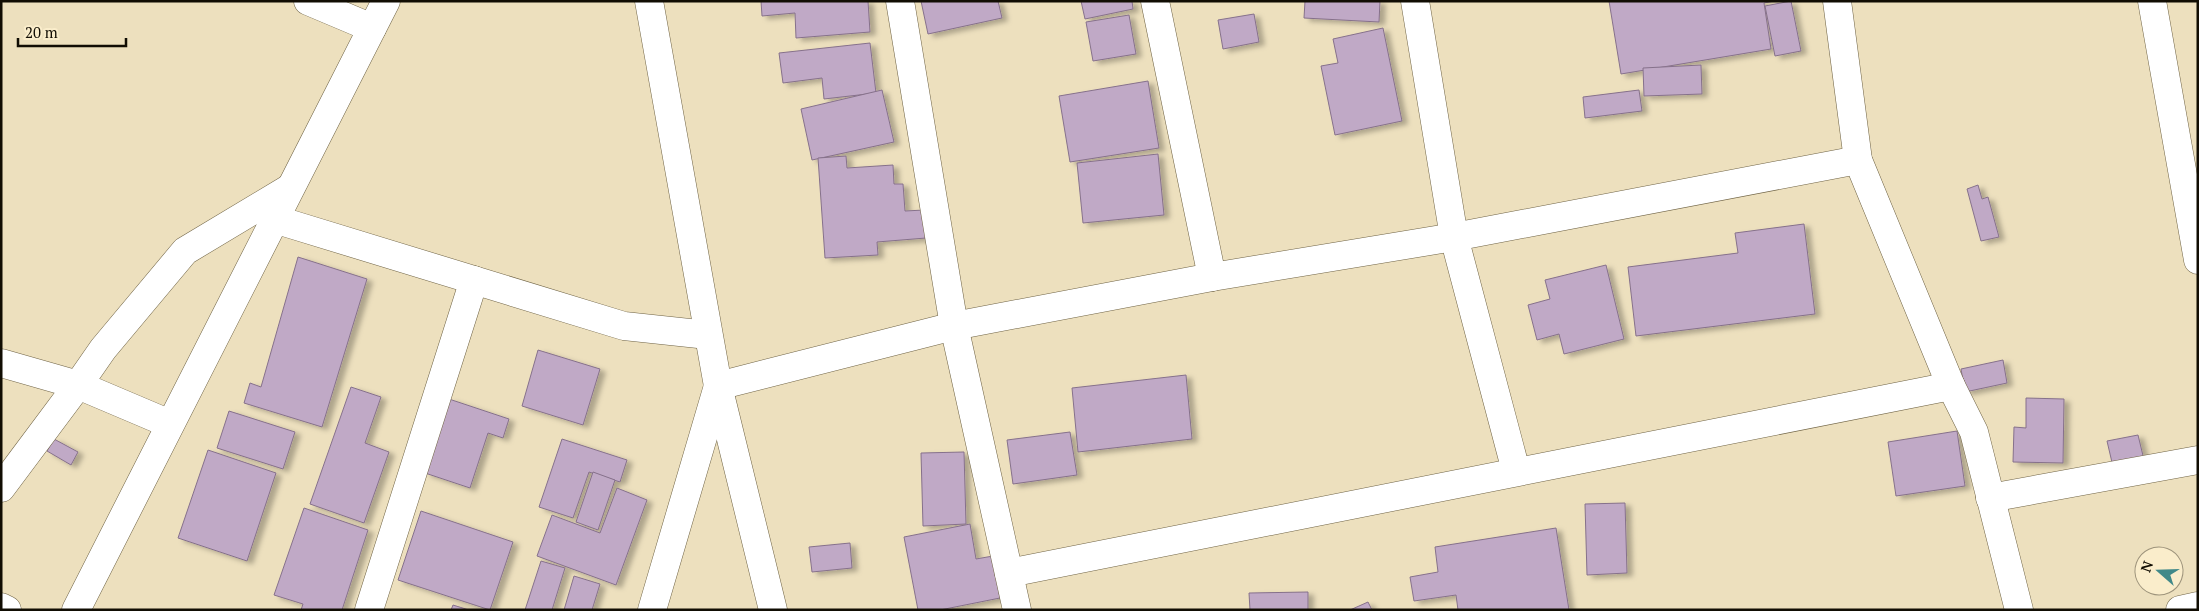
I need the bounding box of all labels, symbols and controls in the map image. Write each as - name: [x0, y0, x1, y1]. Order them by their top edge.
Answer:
- scale bar: [18, 15, 125, 47]
- text: 20 m: [25, 22, 58, 42]
- north arrow: [2134, 546, 2184, 596]
- text: N: [2136, 558, 2157, 575]

